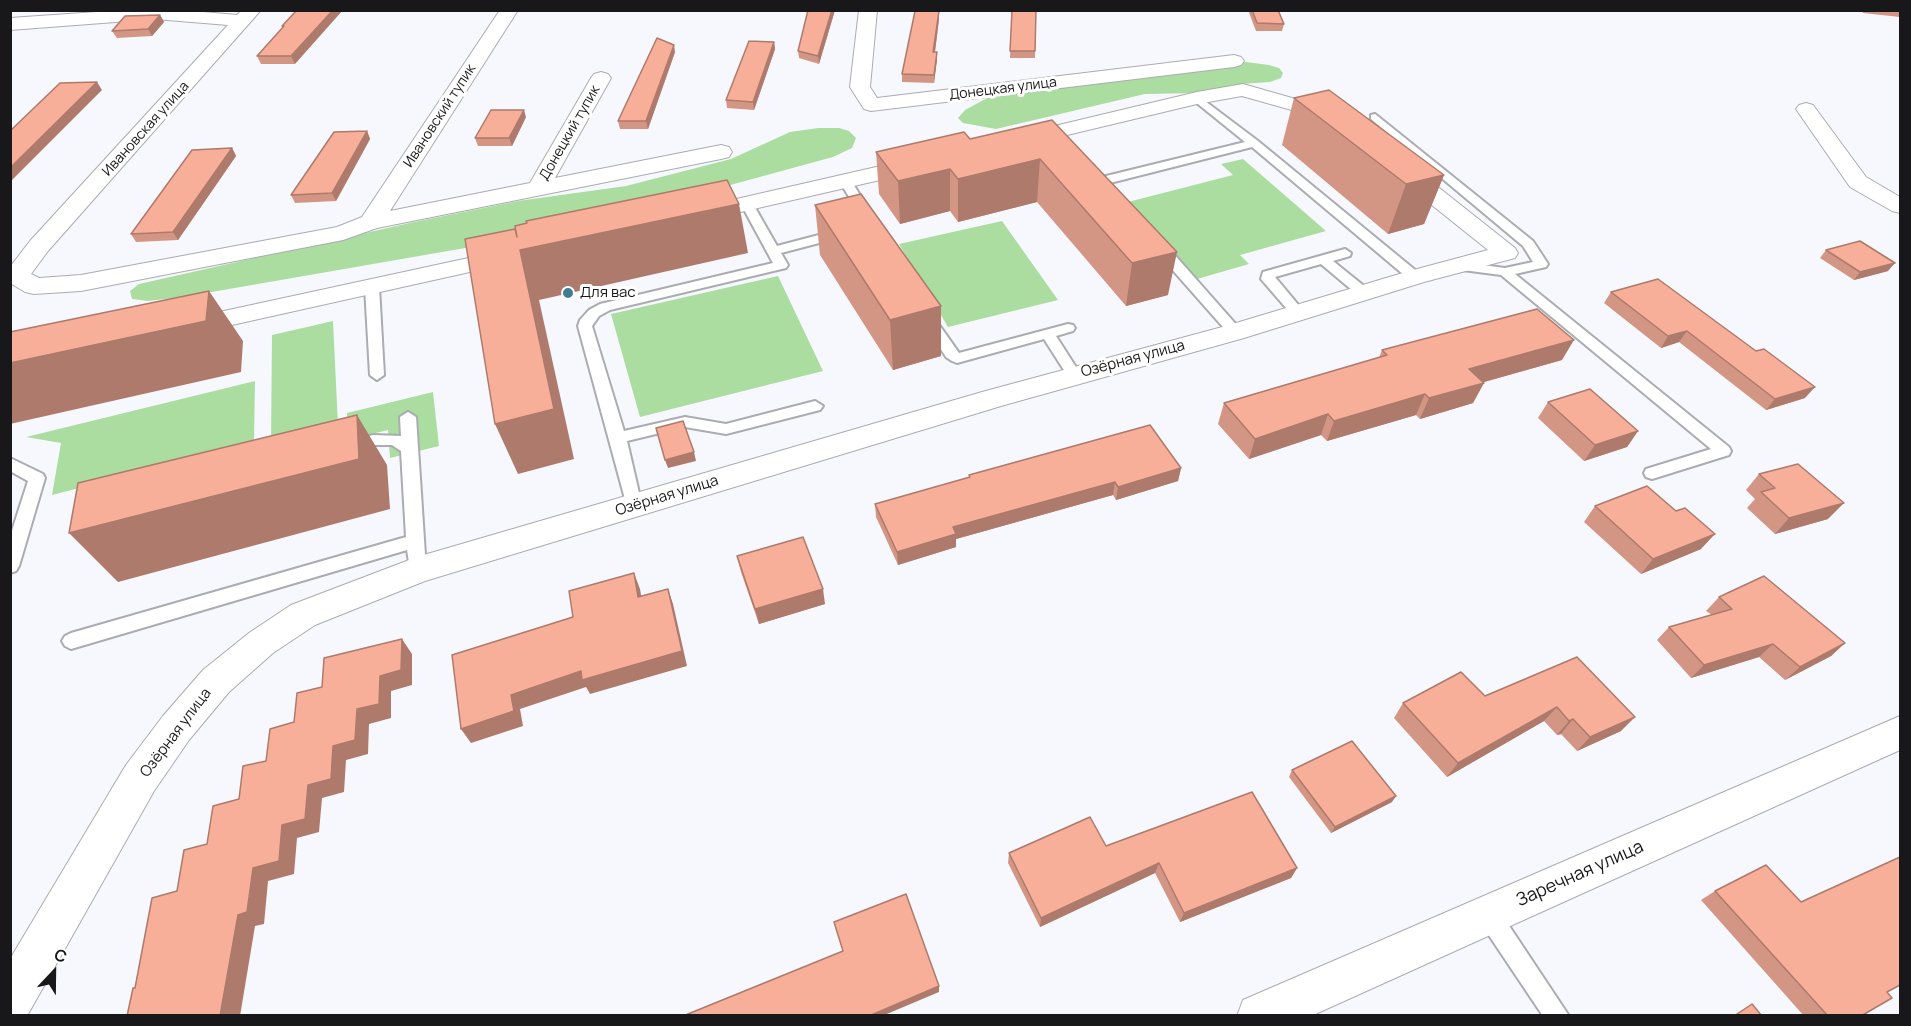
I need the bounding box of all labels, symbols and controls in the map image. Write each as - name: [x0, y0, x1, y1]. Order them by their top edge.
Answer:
- street label: Ивановский тупик: [400, 61, 480, 171]
- street label: Донецкая улица: [948, 74, 1058, 104]
- street label: Ивановская улица: [99, 78, 193, 180]
- street label: Донецкий тупик: [536, 83, 604, 183]
- place label: Для вас: [580, 284, 636, 302]
- marker: Для вас: [561, 286, 575, 300]
- street label: Озёрная улица: [1079, 337, 1187, 381]
- street label: Озёрная улица: [613, 472, 721, 520]
- street label: Озёрная улица: [137, 685, 215, 781]
- street label: Заречная улица: [1513, 836, 1647, 912]
- north arrow: [24, 942, 84, 1002]
- text: С: [51, 943, 70, 968]

